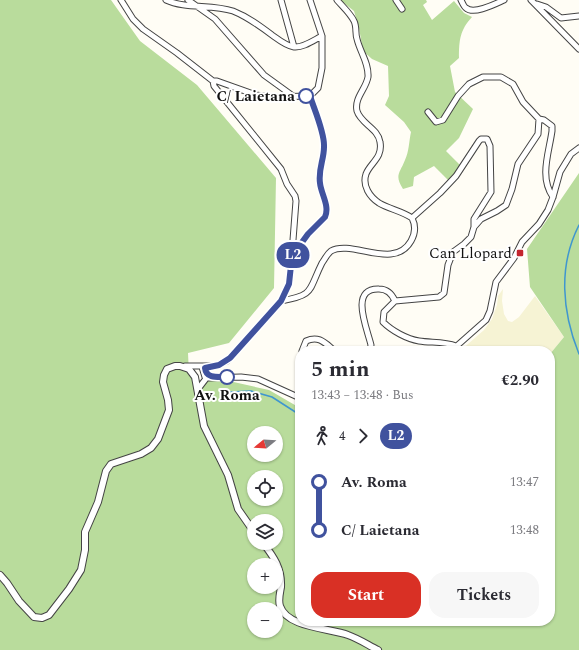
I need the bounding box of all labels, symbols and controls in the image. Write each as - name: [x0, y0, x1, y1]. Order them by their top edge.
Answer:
- place label: C/ Laietana: [216, 85, 295, 108]
- marker: C/ Laietana: [298, 88, 314, 104]
- line badge: L2: [275, 242, 311, 268]
- place label: Can Llopard: [429, 242, 512, 265]
- text: L2: [285, 244, 301, 265]
- marker: Can Llopard: [515, 248, 525, 258]
- text: 5 min: [311, 353, 370, 386]
- marker: Av. Roma: [219, 369, 235, 385]
- text: €2.90: [501, 369, 539, 392]
- place label: Av. Roma: [194, 384, 260, 407]
- text: 13:43 – 13:48 · Bus: [311, 385, 414, 405]
- icon: walk: [311, 425, 333, 447]
- icon: forward: [352, 425, 374, 447]
- text: L2: [388, 425, 404, 446]
- north arrow: [247, 426, 283, 462]
- map controls: [247, 426, 283, 638]
- text: 4: [339, 426, 346, 446]
- button: locate: [247, 470, 283, 506]
- text: Av. Roma: [341, 471, 407, 494]
- text: 13:47: [510, 472, 539, 492]
- button: layers: [247, 514, 283, 550]
- text: C/ Laietana: [341, 519, 420, 542]
- text: 13:48: [510, 520, 539, 540]
- button: +: [247, 558, 283, 594]
- button: Start: [311, 572, 421, 618]
- button: Tickets: [429, 572, 539, 618]
- button: −: [247, 602, 283, 638]

